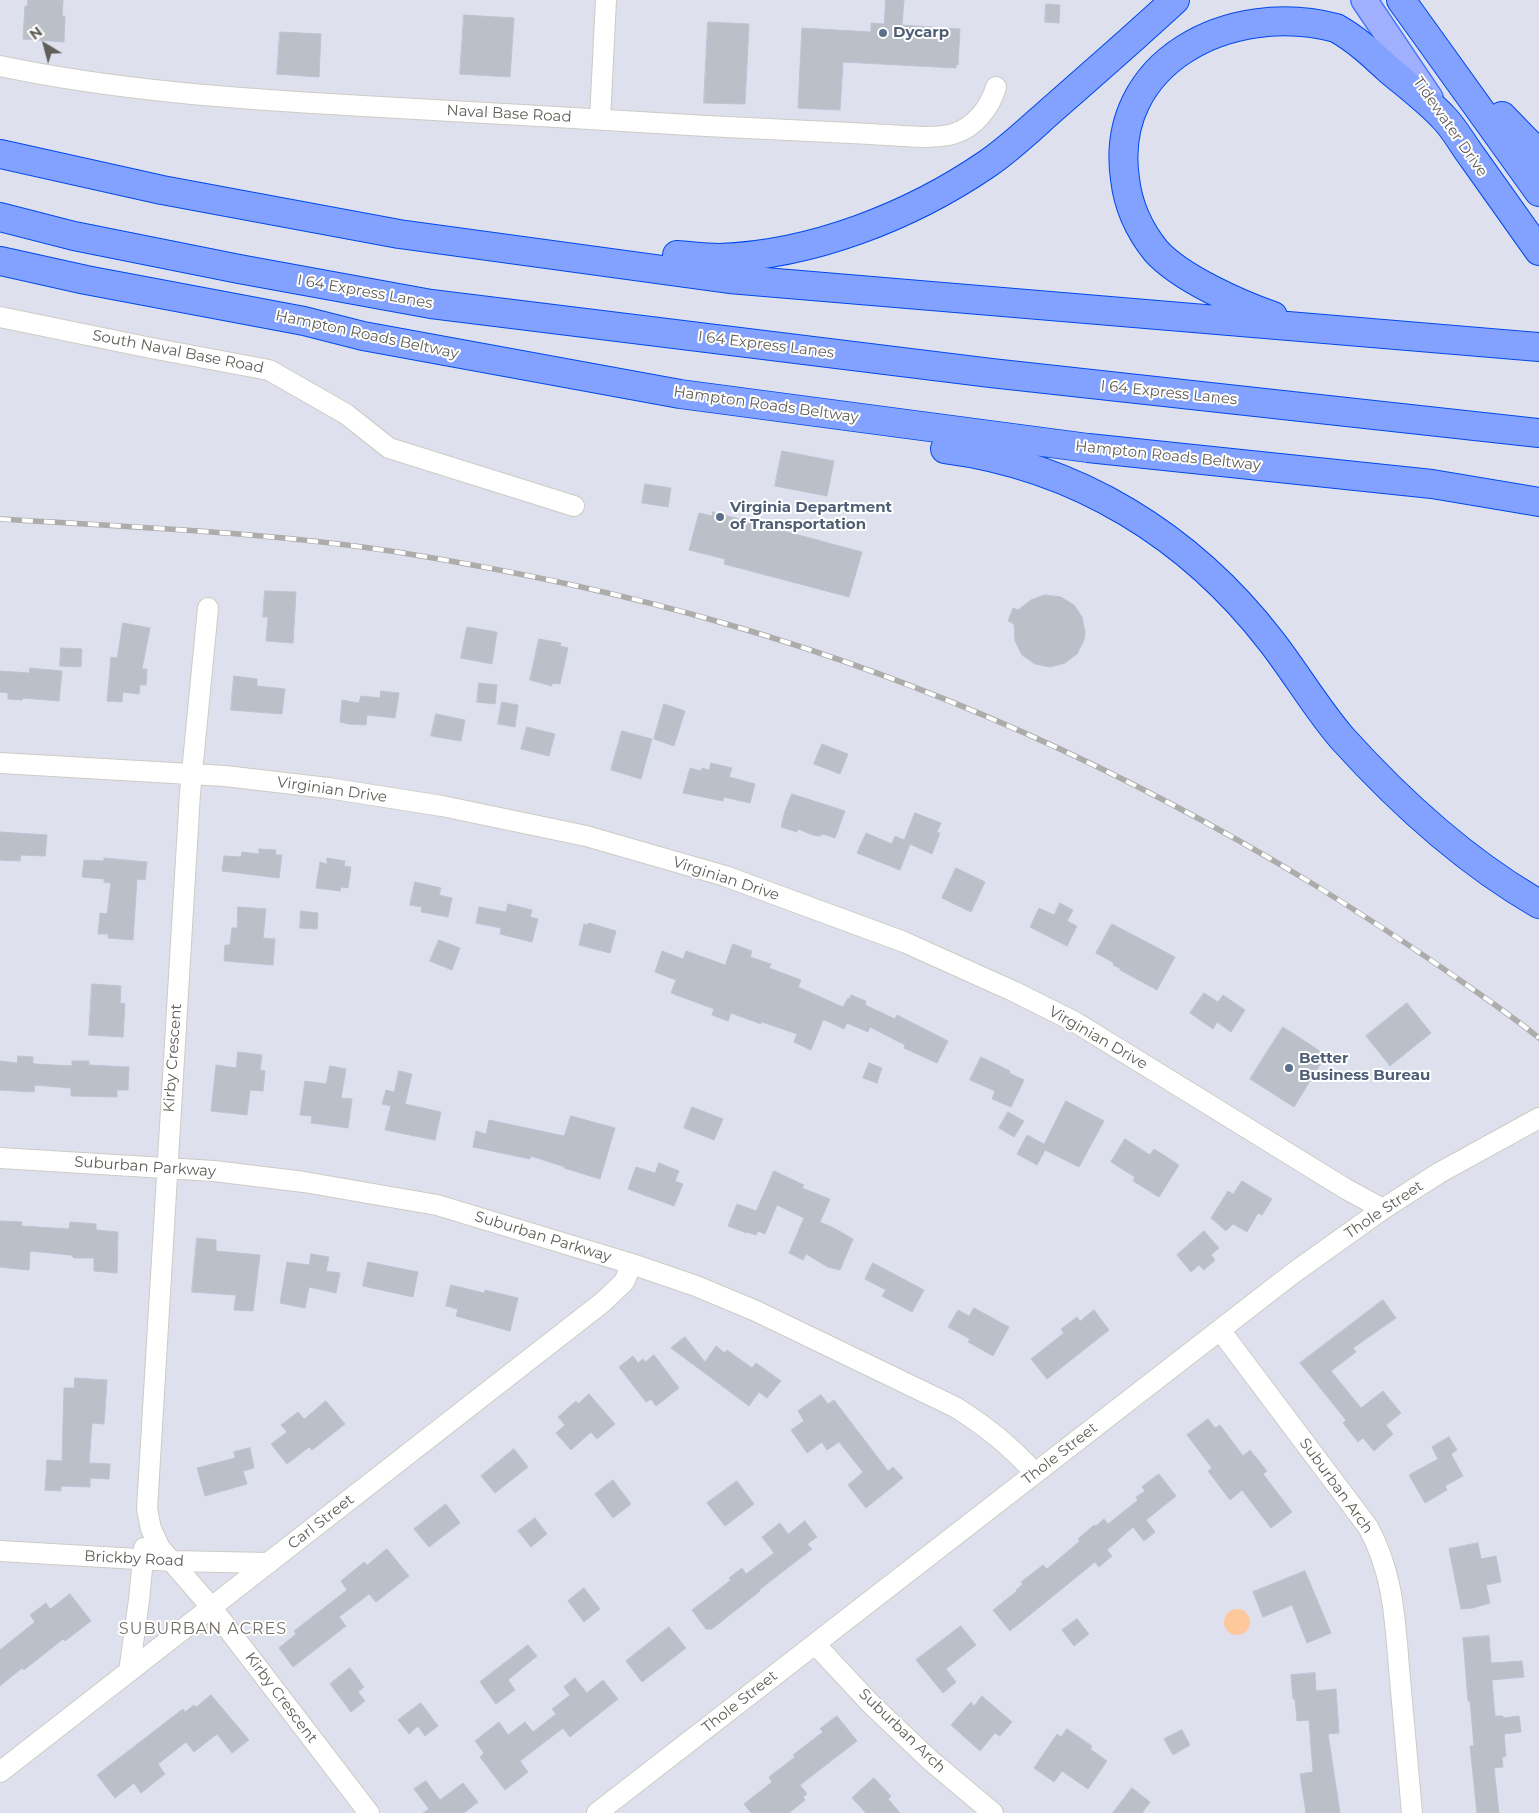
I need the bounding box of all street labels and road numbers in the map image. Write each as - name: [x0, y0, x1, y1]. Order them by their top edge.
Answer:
- street label: Tidewater Drive: [1409, 74, 1491, 180]
- street label: Naval Base Road: [446, 102, 572, 126]
- street label: I 64 Express Lanes: [296, 271, 434, 313]
- street label: Hampton Roads Beltway: [274, 307, 460, 363]
- street label: South Naval Base Road: [91, 327, 265, 377]
- street label: I 64 Express Lanes: [697, 328, 835, 362]
- street label: I 64 Express Lanes: [1100, 377, 1238, 409]
- street label: Hampton Roads Beltway: [672, 383, 860, 427]
- street label: Hampton Roads Beltway: [1074, 437, 1262, 475]
- street label: Virginian Drive: [276, 773, 388, 807]
- street label: Virginian Drive: [671, 853, 781, 905]
- street label: Kirby Crescent: [160, 1003, 186, 1113]
- street label: Virginian Drive: [1046, 1003, 1150, 1073]
- street label: Suburban Parkway: [74, 1153, 216, 1181]
- street label: Thole Street: [1341, 1177, 1427, 1243]
- street label: Suburban Parkway: [473, 1208, 613, 1266]
- street label: Thole Street: [1019, 1419, 1101, 1489]
- street label: Suburban Arch: [1295, 1435, 1377, 1537]
- street label: Carl Street: [284, 1491, 358, 1553]
- street label: Brickby Road: [84, 1547, 184, 1571]
- street label: Kirby Crescent: [241, 1649, 321, 1747]
- street label: Thole Street: [699, 1667, 781, 1737]
- street label: Suburban Arch: [855, 1685, 949, 1777]

